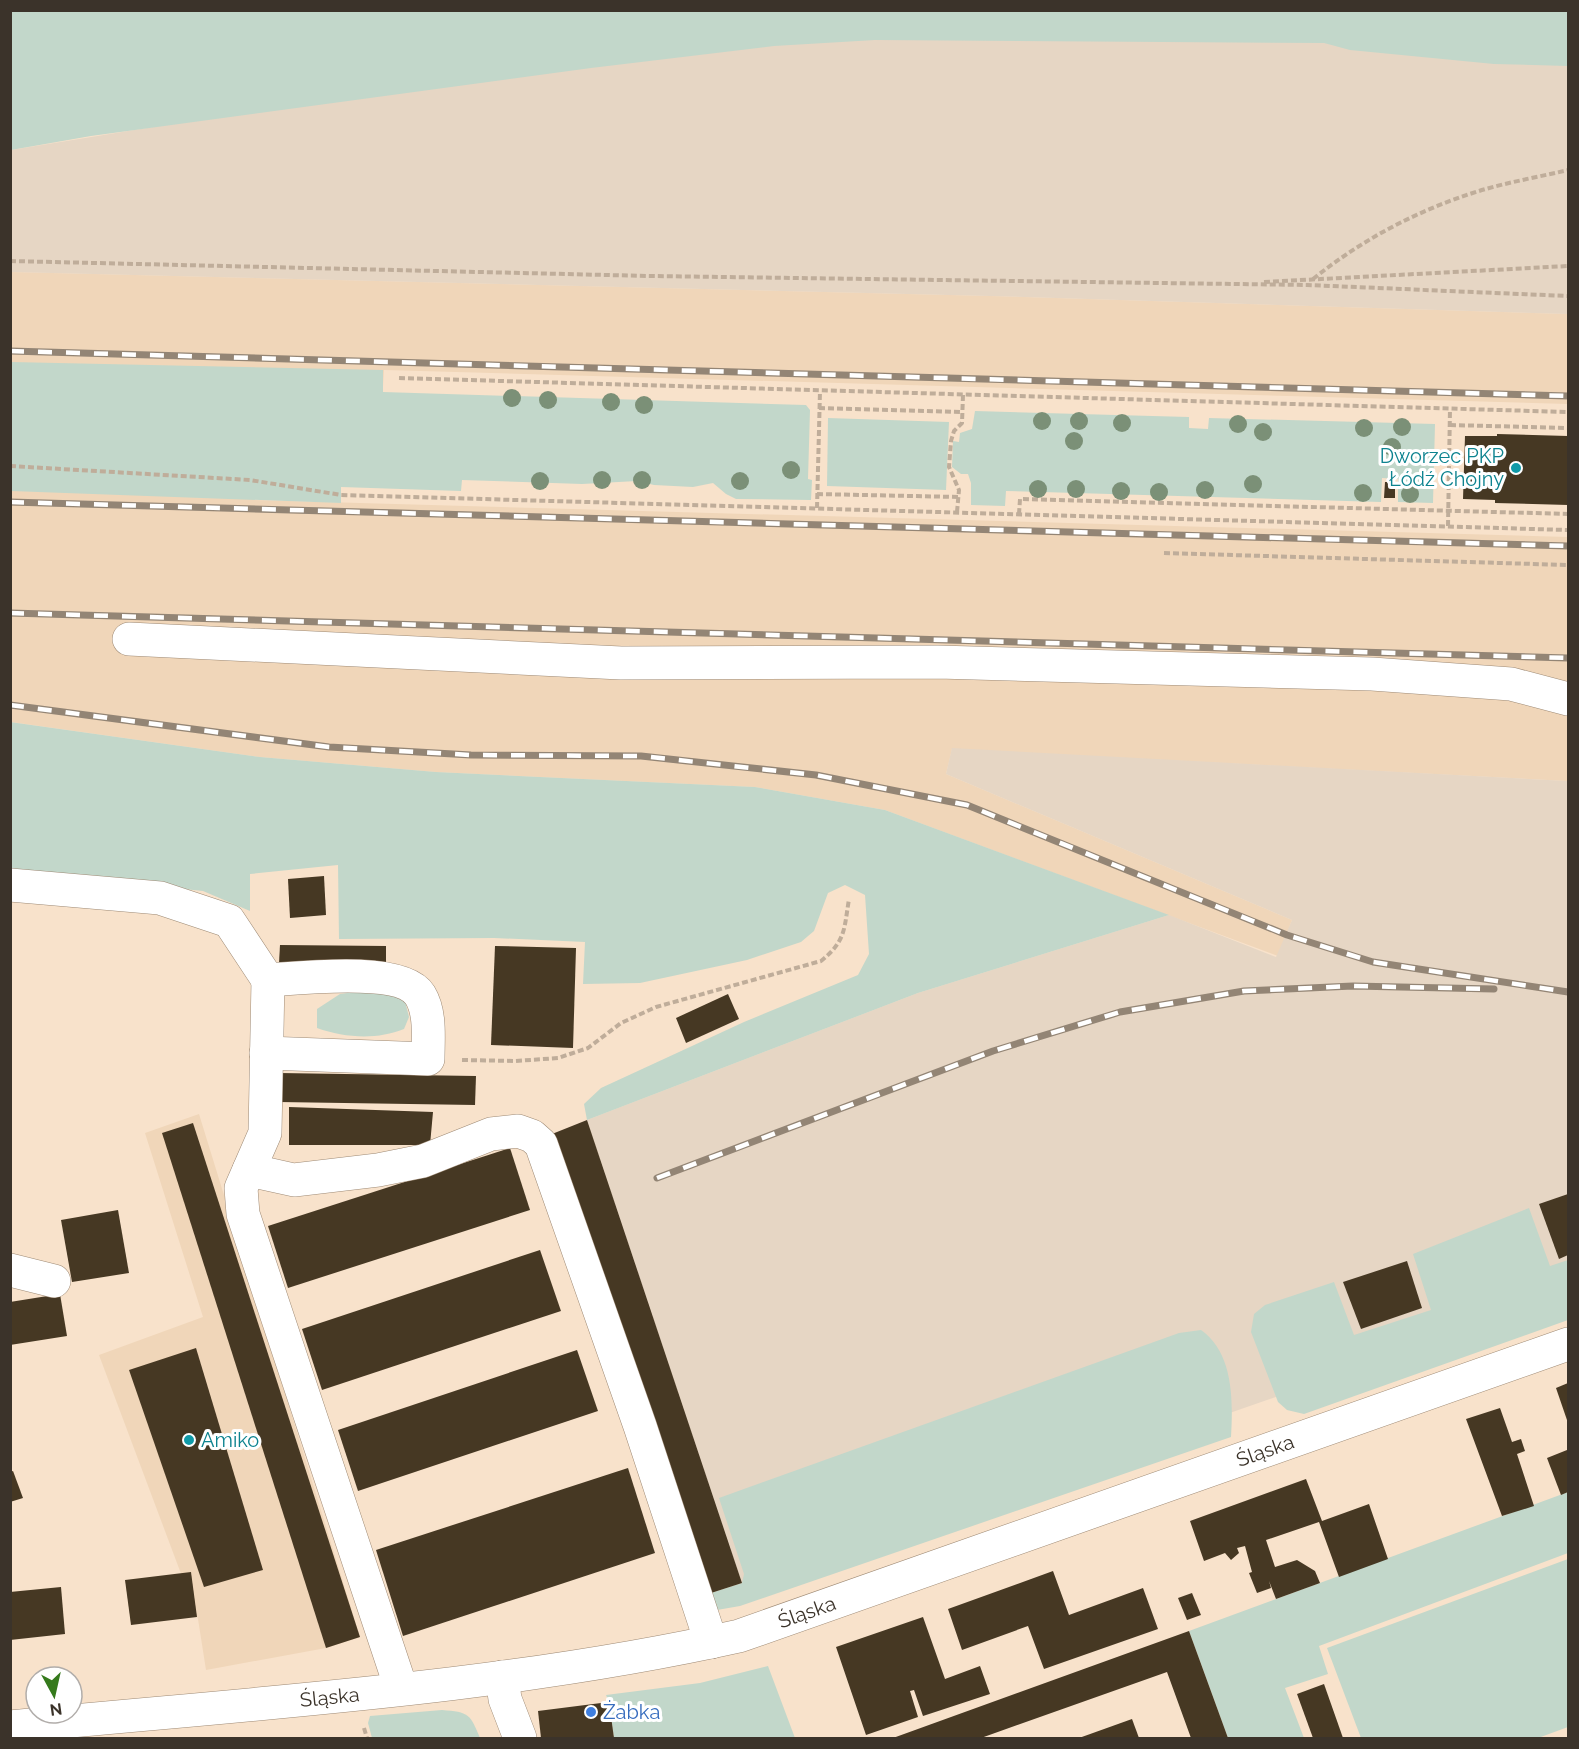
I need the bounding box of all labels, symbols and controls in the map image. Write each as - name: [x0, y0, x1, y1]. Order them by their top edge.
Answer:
- place label: Dworzec PKP Łódź Chojny: [1380, 444, 1504, 491]
- marker: Dworzec PKP Łódź Chojny: [1509, 461, 1523, 475]
- place label: Amiko: [201, 1428, 259, 1452]
- street label: Śląska: [1233, 1429, 1297, 1472]
- marker: Amiko: [182, 1433, 196, 1447]
- street label: Śląska: [774, 1591, 839, 1633]
- north arrow: [24, 1665, 84, 1725]
- street label: Śląska: [299, 1682, 361, 1712]
- text: N: [49, 1699, 63, 1720]
- place label: Żabka: [603, 1699, 660, 1724]
- marker: Żabka: [584, 1705, 598, 1719]

